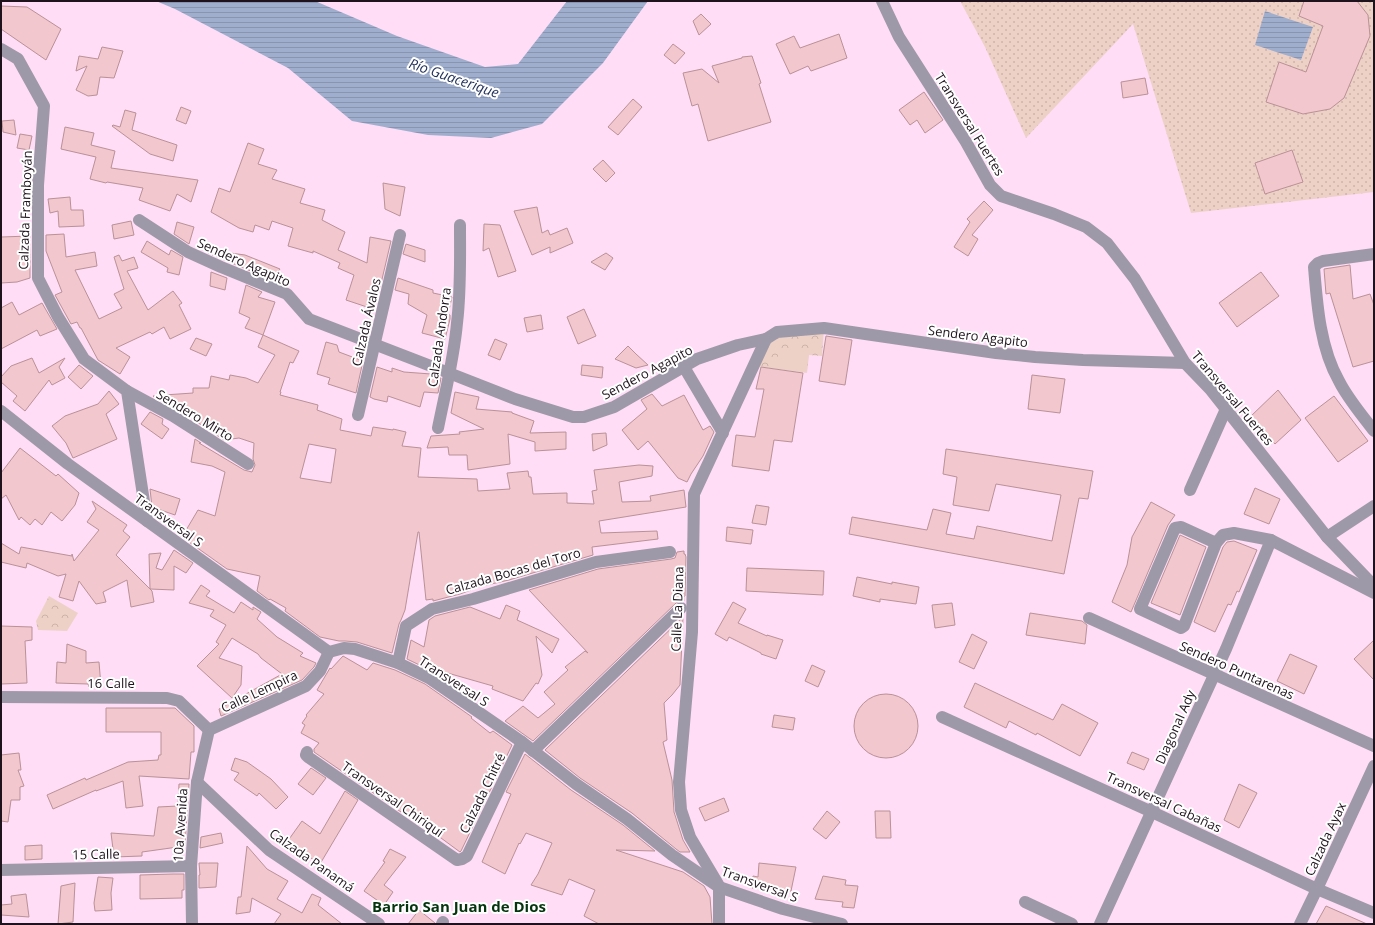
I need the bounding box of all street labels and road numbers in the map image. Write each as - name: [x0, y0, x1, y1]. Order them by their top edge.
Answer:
- street label: Transversal Fuertes: [931, 69, 1009, 179]
- street label: Calzada Framboyán: [14, 150, 36, 270]
- street label: Sendero Agapito: [194, 233, 294, 291]
- street label: Calzada Ávalos: [347, 276, 385, 368]
- street label: Calzada Andorra: [423, 286, 455, 388]
- street label: Sendero Agapito: [927, 321, 1029, 351]
- street label: Sendero Agapito: [598, 340, 696, 404]
- street label: Transversal Fuertes: [1188, 347, 1278, 449]
- street label: Sendero Mirto: [153, 385, 237, 445]
- street label: Transversal S: [131, 489, 207, 551]
- street label: Calzada Bocas del Toro: [443, 543, 583, 599]
- street label: Calle La Diana: [667, 566, 687, 652]
- street label: Sendero Puntarenas: [1177, 637, 1297, 703]
- street label: Transversal S: [415, 652, 493, 710]
- street label: Calle Lempira: [218, 665, 300, 717]
- street label: 16 Calle: [87, 674, 135, 692]
- street label: Diagonal Ady: [1151, 687, 1200, 767]
- street label: Calzada Chitré: [455, 750, 509, 836]
- street label: Transversal Chiriquí: [339, 757, 448, 841]
- street label: Transversal Cabañas: [1104, 767, 1224, 837]
- street label: 10a Avenida: [168, 788, 192, 862]
- street label: Calzada Ayax: [1300, 799, 1350, 879]
- street label: Calzada Panamá: [266, 824, 358, 896]
- street label: 15 Calle: [72, 845, 120, 863]
- street label: Transversal S: [719, 862, 801, 906]

